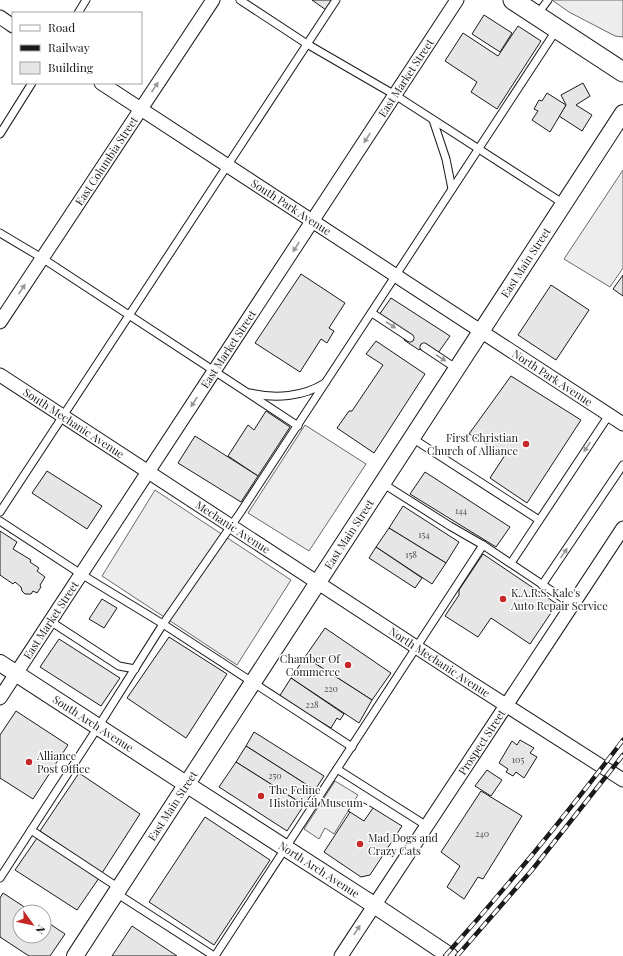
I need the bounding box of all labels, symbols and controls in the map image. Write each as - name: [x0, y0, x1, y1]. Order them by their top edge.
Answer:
- legend: [12, 12, 142, 84]
- text: Road: [48, 19, 75, 35]
- street label: East Market Street: [374, 36, 437, 120]
- text: Railway: [48, 39, 90, 55]
- text: Building: [48, 59, 94, 75]
- one-way arrow: [151, 82, 159, 92]
- street label: East Columbia Street: [71, 113, 141, 208]
- one-way arrow: [363, 133, 371, 143]
- street label: South Park Avenue: [248, 175, 335, 239]
- street label: East Main Street: [497, 224, 554, 300]
- one-way arrow: [292, 241, 299, 253]
- one-way arrow: [18, 283, 25, 295]
- street label: East Market Street: [197, 307, 259, 391]
- one-way arrow: [385, 322, 396, 329]
- street label: North Park Avenue: [510, 346, 596, 409]
- one-way arrow: [435, 354, 446, 362]
- street label: South Mechanic Avenue: [21, 384, 128, 461]
- one-way arrow: [190, 397, 198, 407]
- place label: First Christian Church of Alliance: [427, 430, 518, 458]
- marker: First Christian Church of Alliance: [521, 439, 531, 449]
- one-way arrow: [584, 442, 591, 453]
- street label: East Main Street: [320, 496, 377, 572]
- street label: Mechanic Avenue: [193, 497, 273, 557]
- house number: 144: [455, 504, 468, 516]
- house number: 154: [418, 528, 430, 540]
- one-way arrow: [560, 547, 568, 558]
- house number: 158: [405, 548, 417, 560]
- street label: East Market Street: [19, 578, 82, 662]
- place label: K.A.R.S. Kale's Auto Repair Service: [510, 585, 608, 613]
- marker: K.A.R.S. Kale's Auto Repair Service: [498, 594, 508, 604]
- street label: North Mechanic Avenue: [386, 623, 494, 700]
- place label: Chamber Of Commerce: [280, 651, 341, 679]
- marker: Chamber Of Commerce: [343, 660, 353, 670]
- house number: 220: [324, 682, 338, 694]
- street label: South Arch Avenue: [50, 691, 137, 755]
- house number: 228: [305, 698, 319, 710]
- street label: Prospect Street: [454, 706, 509, 778]
- place label: Alliance Post Office: [36, 748, 90, 776]
- house number: 105: [512, 753, 524, 765]
- marker: Alliance Post Office: [24, 757, 34, 767]
- street label: East Main Street: [144, 768, 200, 844]
- house number: 250: [268, 769, 282, 781]
- place label: The Feline Historical Museum: [269, 782, 363, 810]
- marker: The Feline Historical Museum: [256, 791, 266, 801]
- house number: 240: [475, 827, 489, 839]
- place label: Mad Dogs and Crazy Cats: [368, 830, 439, 858]
- street label: North Arch Avenue: [276, 838, 363, 901]
- marker: Mad Dogs and Crazy Cats: [355, 839, 365, 849]
- north arrow: [12, 904, 52, 944]
- text: N: [32, 922, 49, 937]
- one-way arrow: [354, 924, 361, 936]

